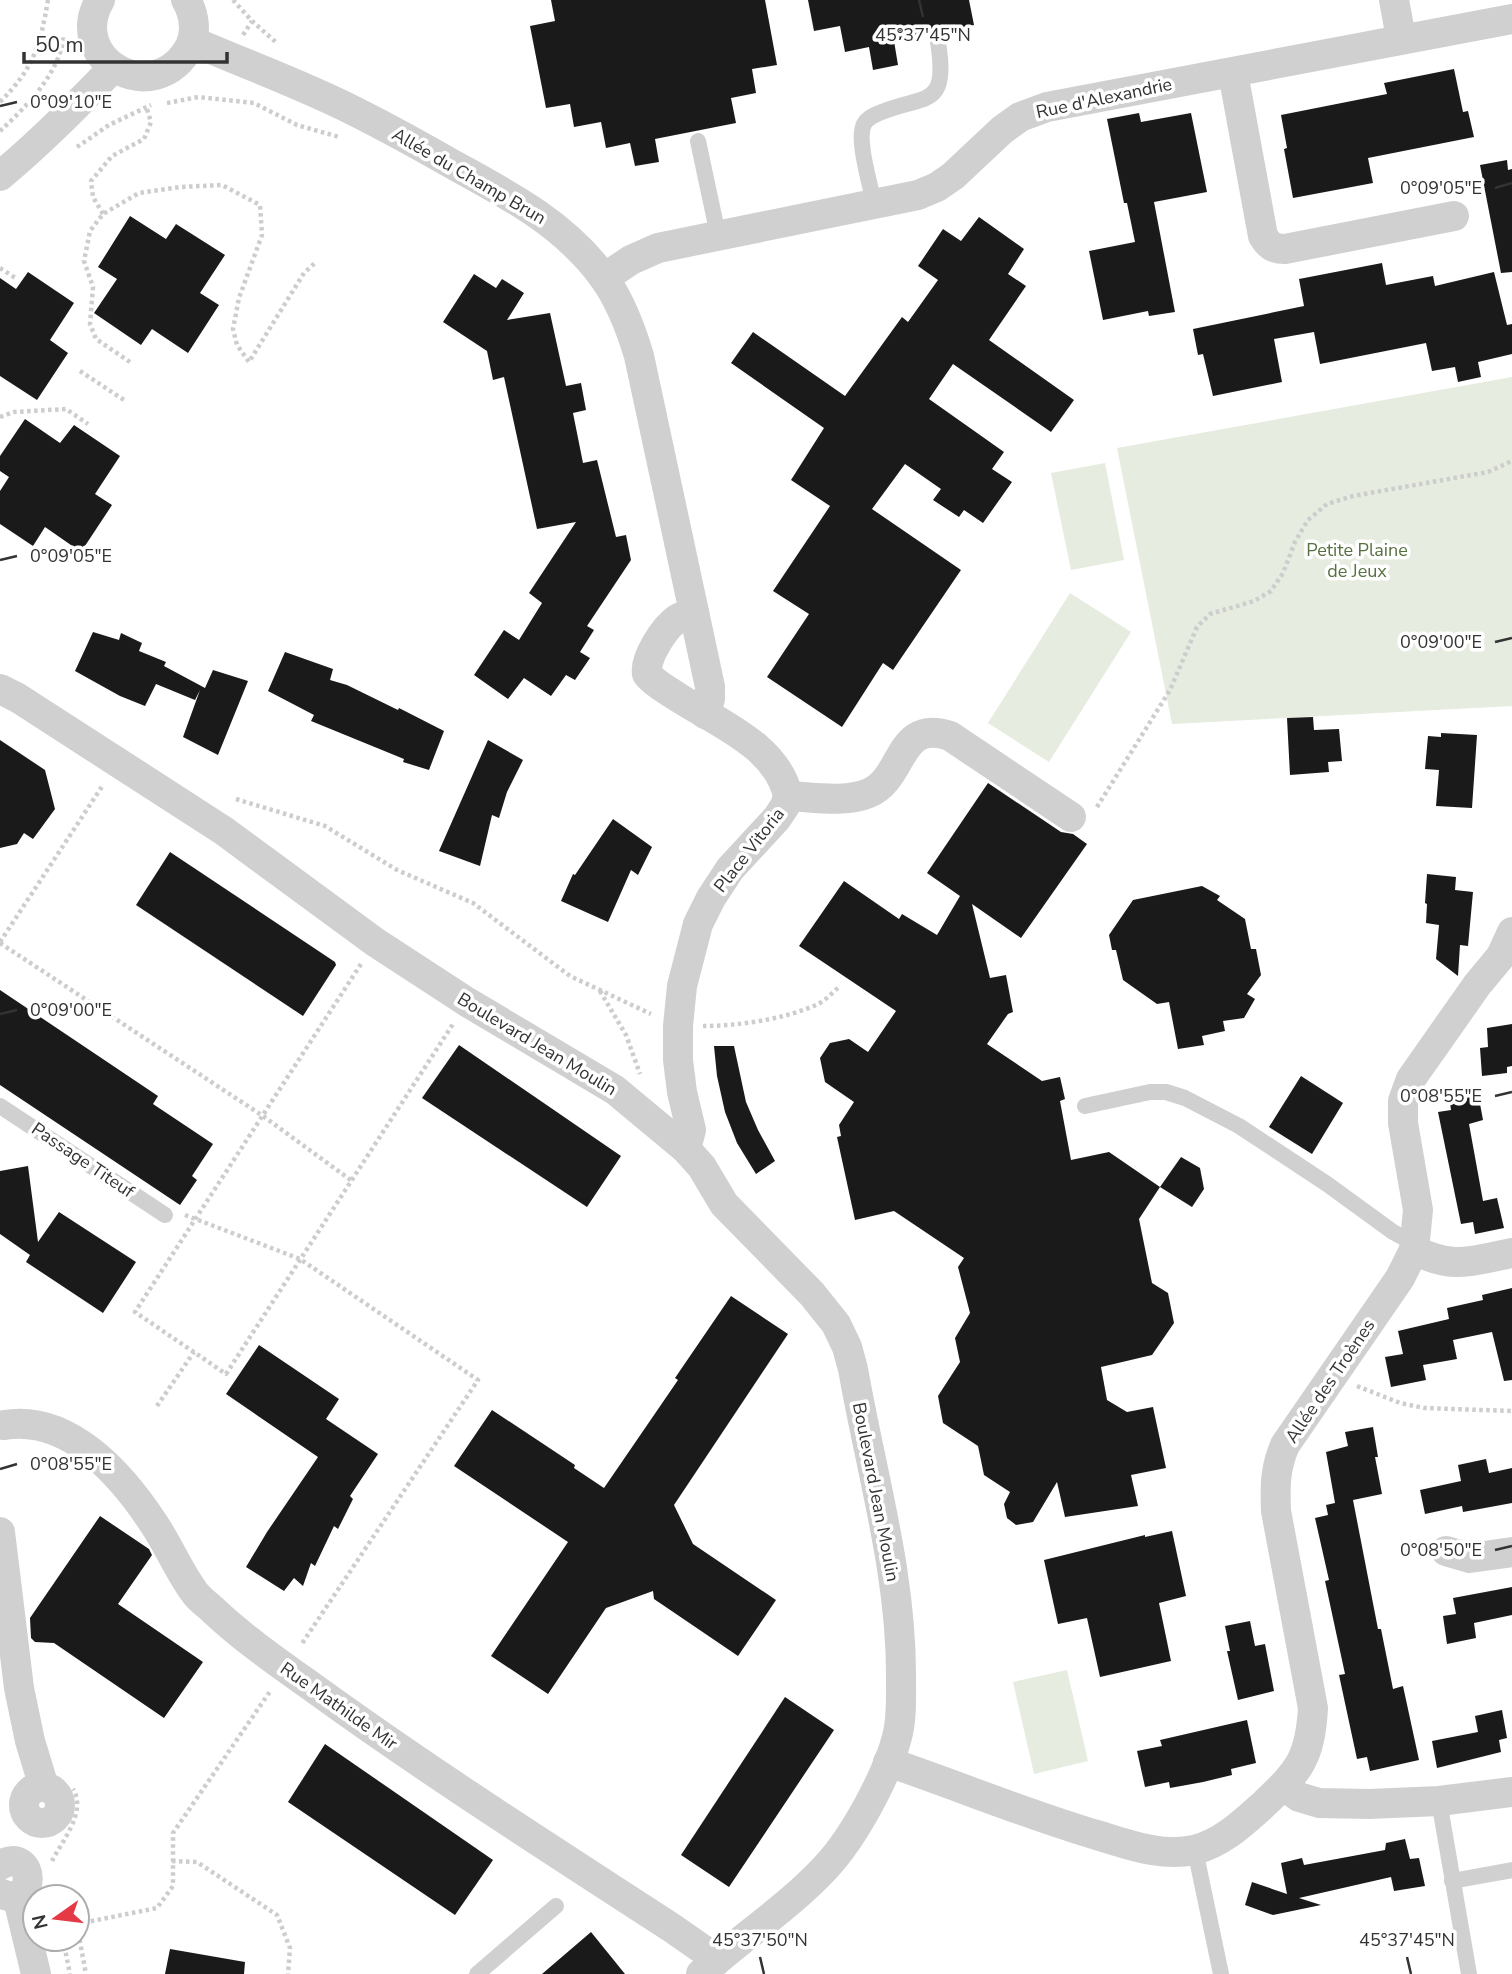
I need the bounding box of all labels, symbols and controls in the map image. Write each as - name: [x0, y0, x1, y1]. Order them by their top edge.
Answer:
- scale bar: [24, 21, 228, 65]
- text: 45°37'45"N: [875, 23, 971, 47]
- text: 50 m: [35, 31, 84, 59]
- street label: Rue d'Alexandrie: [1034, 72, 1174, 124]
- text: 0°09'10"E: [30, 90, 112, 114]
- street label: Allée du Champ Brun: [388, 122, 550, 230]
- text: 0°09'05"E: [1400, 176, 1482, 200]
- park label: Petite Plaine de Jeux: [1306, 538, 1408, 583]
- text: 0°09'05"E: [30, 544, 112, 568]
- text: 0°09'00"E: [1400, 630, 1482, 654]
- street label: Place Vitoria: [708, 803, 790, 897]
- street label: Boulevard Jean Moulin: [453, 987, 621, 1101]
- text: 0°09'00"E: [30, 998, 112, 1022]
- text: 0°08'55"E: [1400, 1084, 1482, 1108]
- street label: Passage Titeuf: [27, 1117, 140, 1204]
- street label: Allée des Troènes: [1280, 1314, 1380, 1448]
- street label: Boulevard Jean Moulin: [847, 1400, 905, 1584]
- text: 0°08'55"E: [30, 1452, 112, 1476]
- text: 0°08'50"E: [1400, 1538, 1482, 1562]
- street label: Rue Mathilde Mir: [276, 1657, 403, 1756]
- north arrow: [21, 1883, 91, 1953]
- text: N: [26, 1912, 55, 1932]
- text: 45°37'50"N: [712, 1928, 808, 1952]
- text: 45°37'45"N: [1359, 1928, 1455, 1952]

